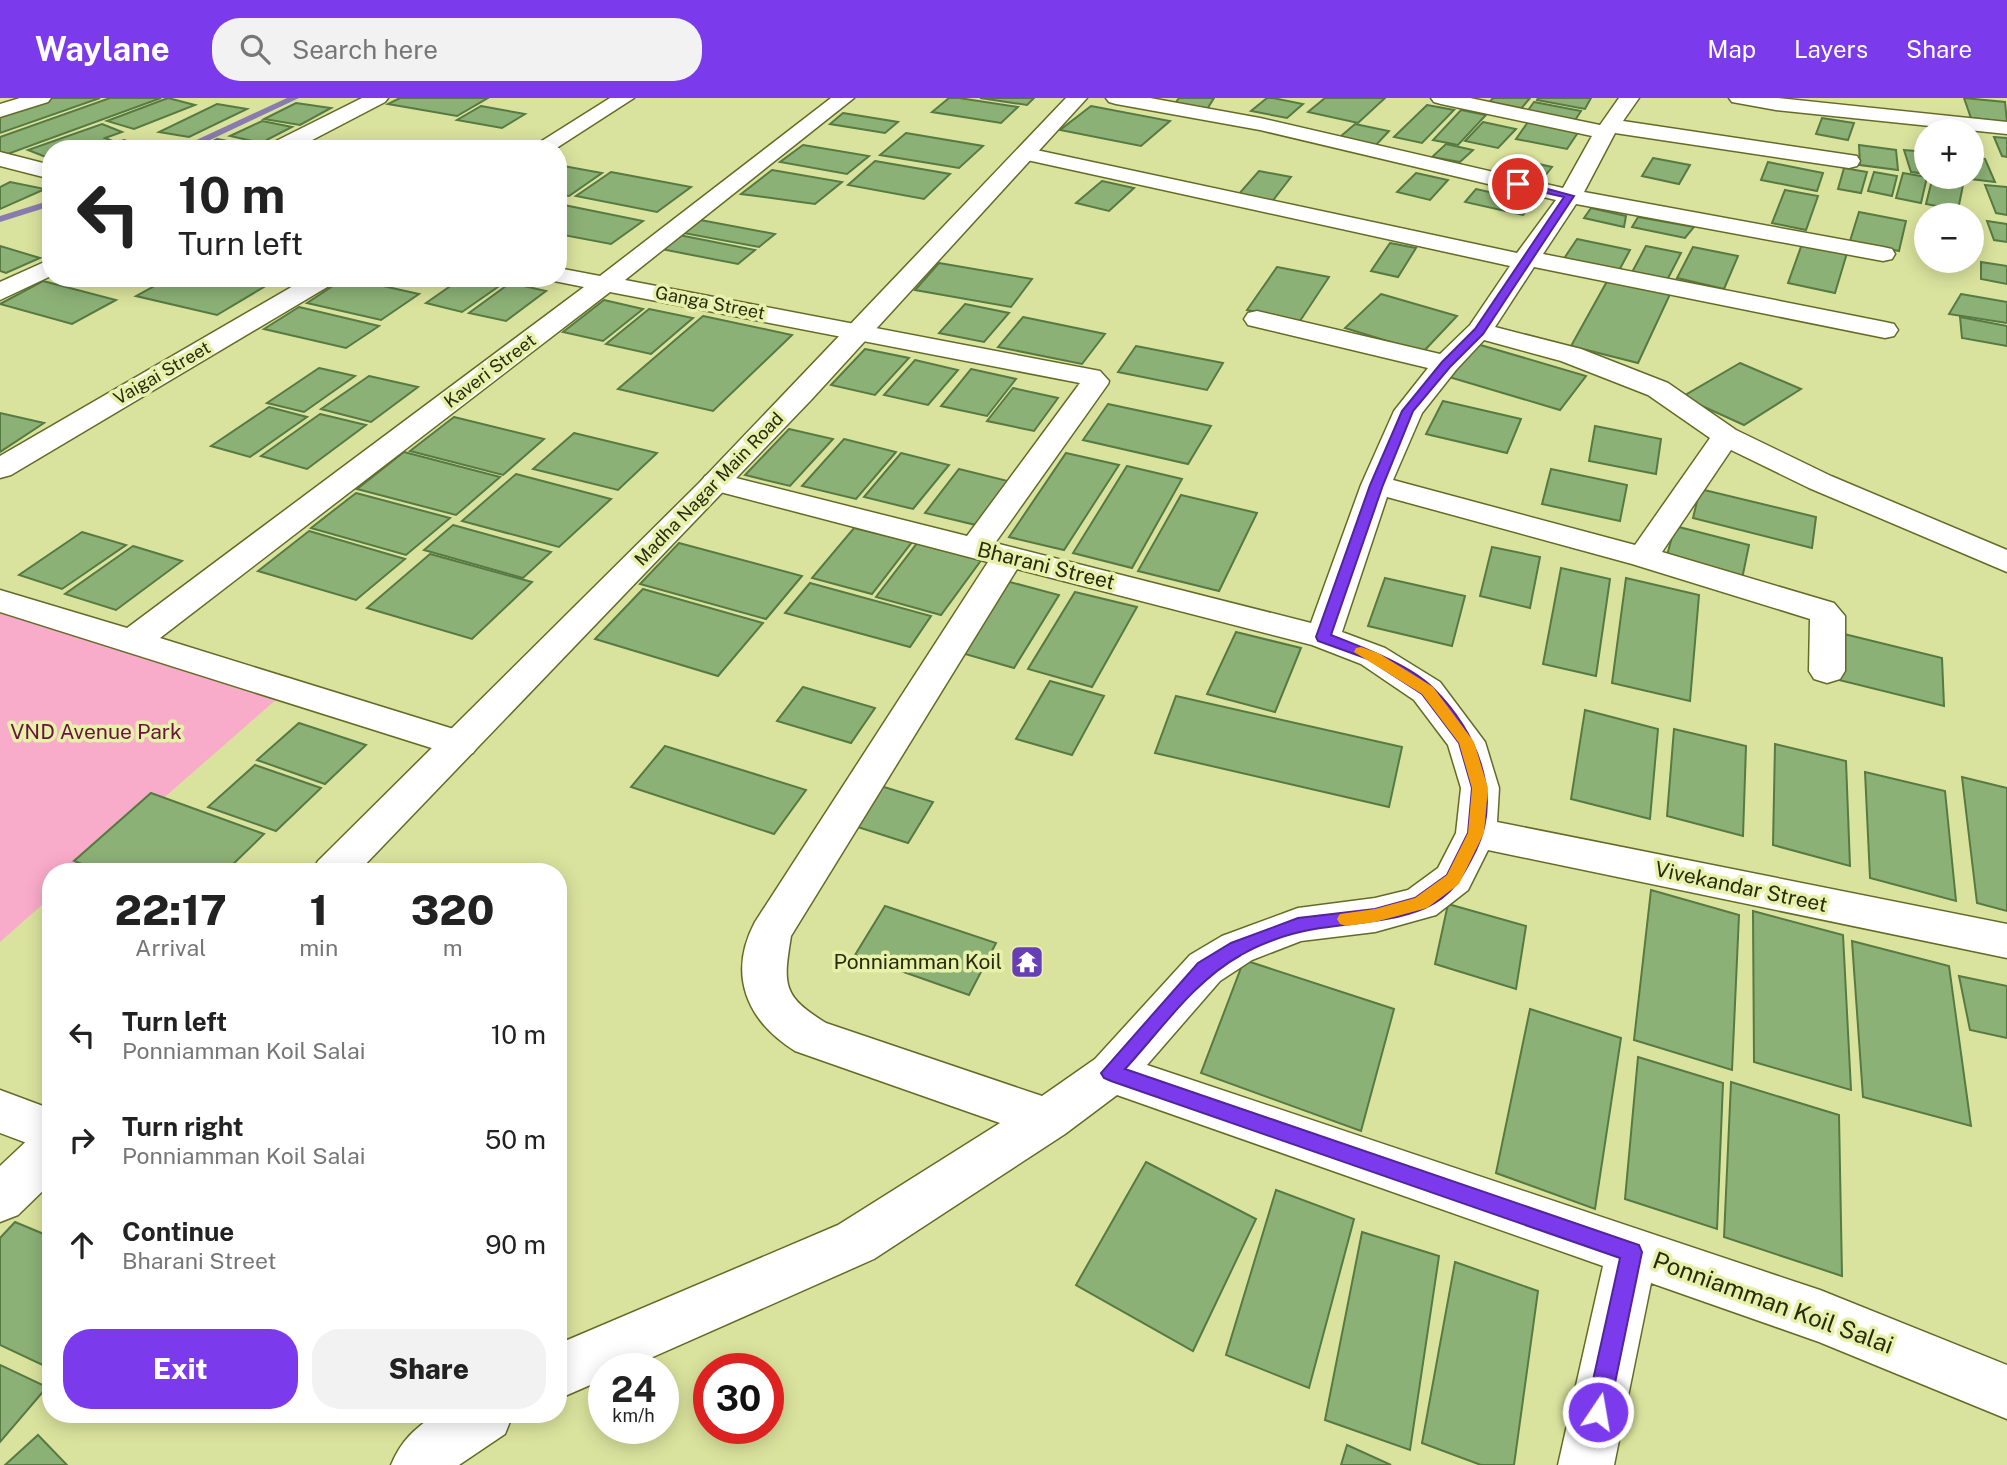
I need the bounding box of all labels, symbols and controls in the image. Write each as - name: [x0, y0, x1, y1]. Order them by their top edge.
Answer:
- search box: [212, 18, 702, 81]
- text: Waylane: [35, 30, 170, 68]
- icon: search: [236, 30, 274, 68]
- text: Search here: [292, 34, 438, 65]
- text: Map: [1707, 35, 1756, 63]
- text: Layers: [1794, 35, 1868, 63]
- text: Share: [1906, 35, 1972, 63]
- map controls: [1914, 119, 1984, 273]
- button: +: [1914, 119, 1984, 189]
- pin: [1488, 154, 1548, 214]
- icon: arrive: [1499, 165, 1537, 203]
- text: 10 m: [178, 166, 285, 224]
- icon: left: [63, 168, 154, 259]
- button: −: [1914, 203, 1984, 273]
- text: Turn left: [178, 225, 303, 262]
- street label: Ganga Street: [653, 282, 767, 323]
- street label: Kaveri Street: [440, 329, 540, 412]
- street label: Vaigai Street: [110, 336, 214, 409]
- street label: Madha Nagar Main Road: [630, 408, 787, 570]
- street label: Bharani Street: [975, 536, 1118, 595]
- park label: VND Avenue Park: [10, 719, 182, 744]
- street label: Vivekandar Street: [1653, 856, 1830, 917]
- text: 22:17: [115, 885, 227, 934]
- text: 1: [310, 885, 328, 934]
- text: 320: [411, 885, 494, 934]
- text: Arrival: [135, 934, 206, 961]
- text: min: [299, 934, 338, 961]
- text: m: [443, 934, 463, 961]
- temple icon: Ponniamman Koil: [1008, 943, 1046, 981]
- place label: Ponniamman Koil: [833, 949, 1002, 974]
- text: Turn left: [122, 1006, 227, 1037]
- icon: left: [63, 1016, 101, 1054]
- text: 10 m: [491, 1019, 546, 1050]
- text: Ponniamman Koil Salai: [122, 1037, 365, 1064]
- text: Turn right: [122, 1111, 244, 1142]
- icon: right: [63, 1121, 101, 1159]
- text: 50 m: [485, 1124, 546, 1155]
- text: Ponniamman Koil Salai: [122, 1142, 365, 1169]
- text: Continue: [122, 1216, 234, 1247]
- icon: ahead: [63, 1226, 101, 1264]
- text: 90 m: [485, 1229, 546, 1260]
- street label: Ponniamman Koil Salai: [1649, 1245, 1898, 1359]
- text: Bharani Street: [122, 1247, 276, 1274]
- button: Exit: [63, 1329, 298, 1409]
- button: Share: [312, 1329, 546, 1409]
- speed limit sign: 30: [693, 1353, 784, 1444]
- text: 24: [611, 1369, 656, 1410]
- position arrow: [1561, 1375, 1635, 1449]
- text: km/h: [612, 1405, 655, 1426]

